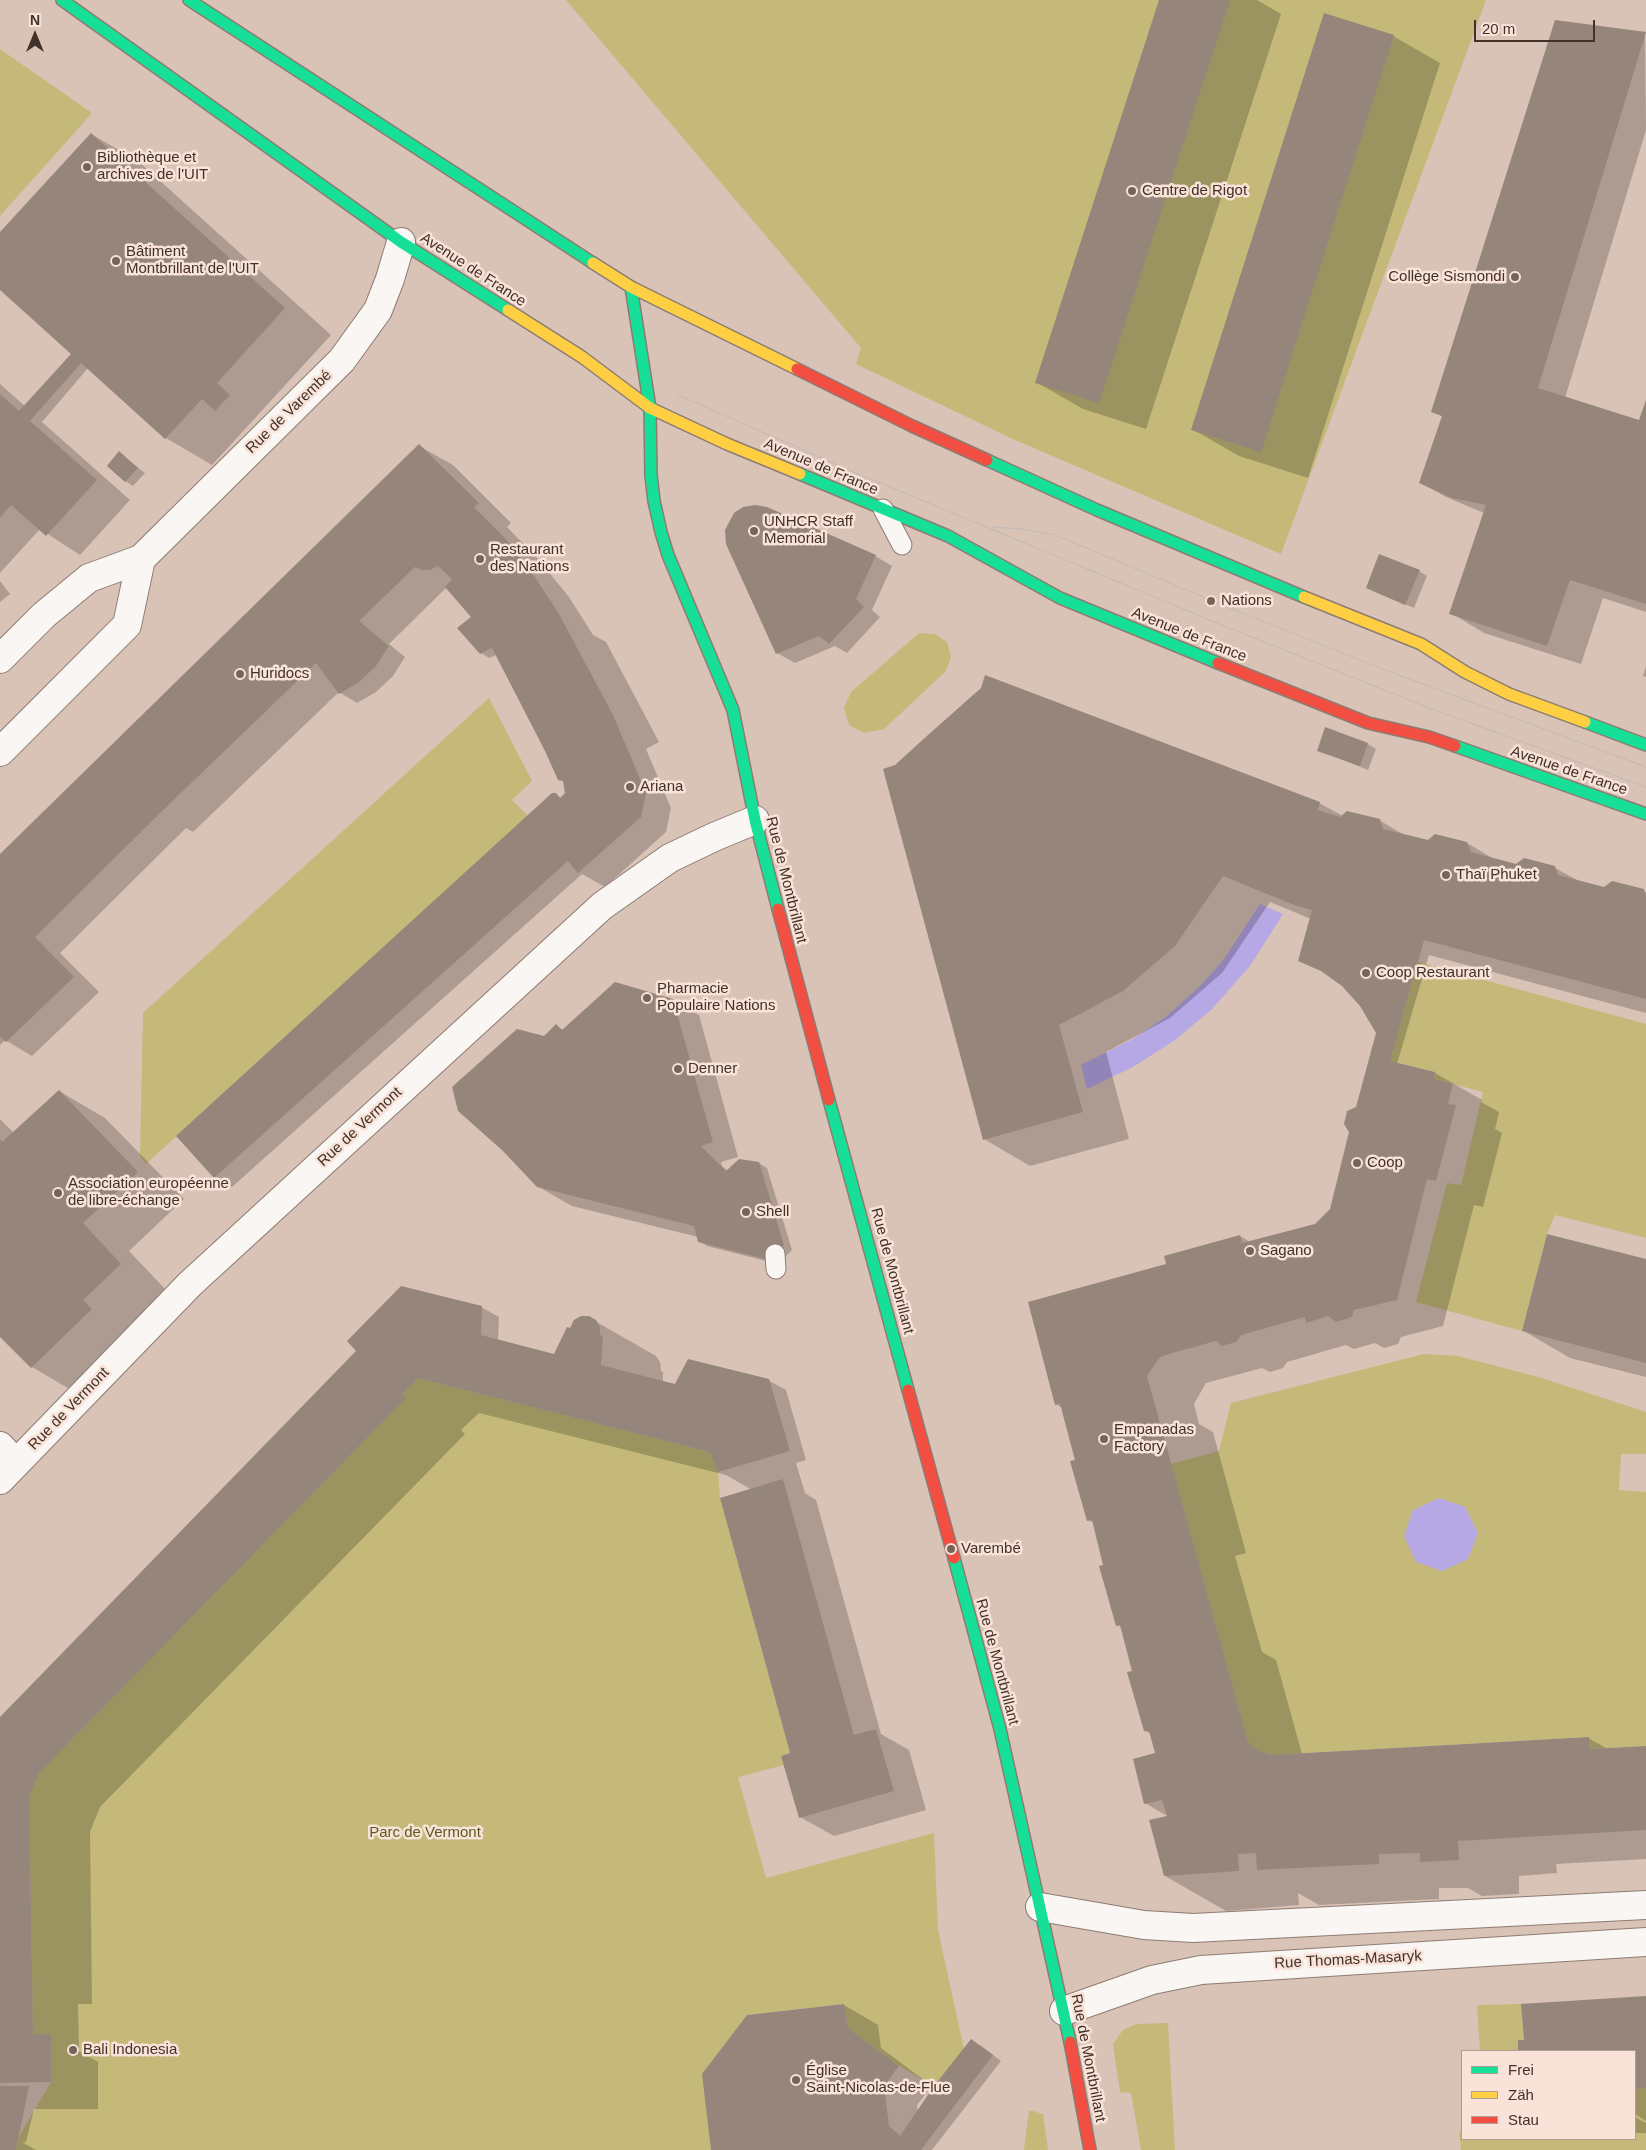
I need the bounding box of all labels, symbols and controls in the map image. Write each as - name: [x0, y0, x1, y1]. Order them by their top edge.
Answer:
- north arrow: [10, 10, 60, 60]
- scale bar: [1476, 10, 1597, 42]
- text: N: [30, 12, 40, 28]
- text: 20 m: [1482, 20, 1515, 37]
- place label: Bibliothèque et archives de l'UIT: [97, 149, 208, 184]
- marker: Bibliothèque et archives de l'UIT: [81, 161, 93, 173]
- place label: Centre de Rigot: [1142, 182, 1247, 200]
- marker: Centre de Rigot: [1126, 185, 1138, 197]
- street label: Avenue de France: [417, 229, 529, 311]
- place label: Bâtiment Montbrillant de l'UIT: [126, 243, 259, 278]
- marker: Bâtiment Montbrillant de l'UIT: [110, 255, 122, 267]
- place label: Collège Sismondi: [1388, 268, 1505, 286]
- marker: Collège Sismondi: [1509, 271, 1521, 283]
- street label: Rue de Varembé: [242, 367, 336, 457]
- street label: Avenue de France: [761, 435, 881, 499]
- place label: UNHCR Staff Memorial: [764, 513, 853, 548]
- marker: UNHCR Staff Memorial: [748, 525, 760, 537]
- place label: Restaurant des Nations: [490, 541, 569, 576]
- marker: Restaurant des Nations: [474, 553, 486, 565]
- place label: Nations: [1221, 592, 1272, 610]
- marker: Nations: [1205, 595, 1217, 607]
- street label: Avenue de France: [1129, 604, 1249, 666]
- place label: Huridocs: [250, 665, 309, 683]
- marker: Huridocs: [234, 668, 246, 680]
- street label: Avenue de France: [1508, 743, 1630, 799]
- place label: Ariana: [640, 778, 683, 796]
- marker: Ariana: [624, 781, 636, 793]
- street label: Rue de Montbrillant: [762, 815, 810, 945]
- place label: Thaï Phuket: [1456, 866, 1537, 884]
- marker: Thaï Phuket: [1440, 869, 1452, 881]
- place label: Coop Restaurant: [1376, 964, 1489, 982]
- marker: Coop Restaurant: [1360, 967, 1372, 979]
- place label: Pharmacie Populaire Nations: [657, 980, 775, 1015]
- marker: Pharmacie Populaire Nations: [641, 992, 653, 1004]
- place label: Denner: [688, 1060, 737, 1078]
- marker: Denner: [672, 1063, 684, 1075]
- street label: Rue de Vermont: [314, 1083, 406, 1171]
- place label: Coop: [1367, 1154, 1403, 1172]
- marker: Coop: [1351, 1157, 1363, 1169]
- place label: Association européenne de libre-échange: [68, 1175, 229, 1210]
- marker: Association européenne de libre-échange: [52, 1187, 64, 1199]
- place label: Shell: [756, 1203, 789, 1221]
- marker: Shell: [740, 1206, 752, 1218]
- street label: Rue de Montbrillant: [866, 1206, 918, 1336]
- place label: Sagano: [1260, 1242, 1312, 1260]
- marker: Sagano: [1244, 1245, 1256, 1257]
- street label: Rue de Vermont: [25, 1364, 113, 1454]
- place label: Empanadas Factory: [1114, 1421, 1194, 1456]
- marker: Empanadas Factory: [1098, 1433, 1110, 1445]
- place label: Varembé: [961, 1540, 1021, 1558]
- marker: Varembé: [945, 1543, 957, 1555]
- street label: Rue de Montbrillant: [971, 1597, 1023, 1727]
- park label: Parc de Vermont: [369, 1824, 481, 1842]
- street label: Rue Thomas-Masaryk: [1274, 1947, 1422, 1973]
- street label: Rue de Montbrillant: [1067, 1992, 1109, 2124]
- place label: Bali Indonesia: [83, 2041, 177, 2059]
- marker: Bali Indonesia: [67, 2044, 79, 2056]
- legend: [1461, 2050, 1636, 2140]
- text: Frei: [1508, 2061, 1534, 2078]
- place label: Église Saint-Nicolas-de-Flue: [806, 2062, 950, 2097]
- marker: Église Saint-Nicolas-de-Flue: [790, 2074, 802, 2086]
- text: Zäh: [1508, 2086, 1534, 2103]
- text: Stau: [1508, 2111, 1539, 2128]

